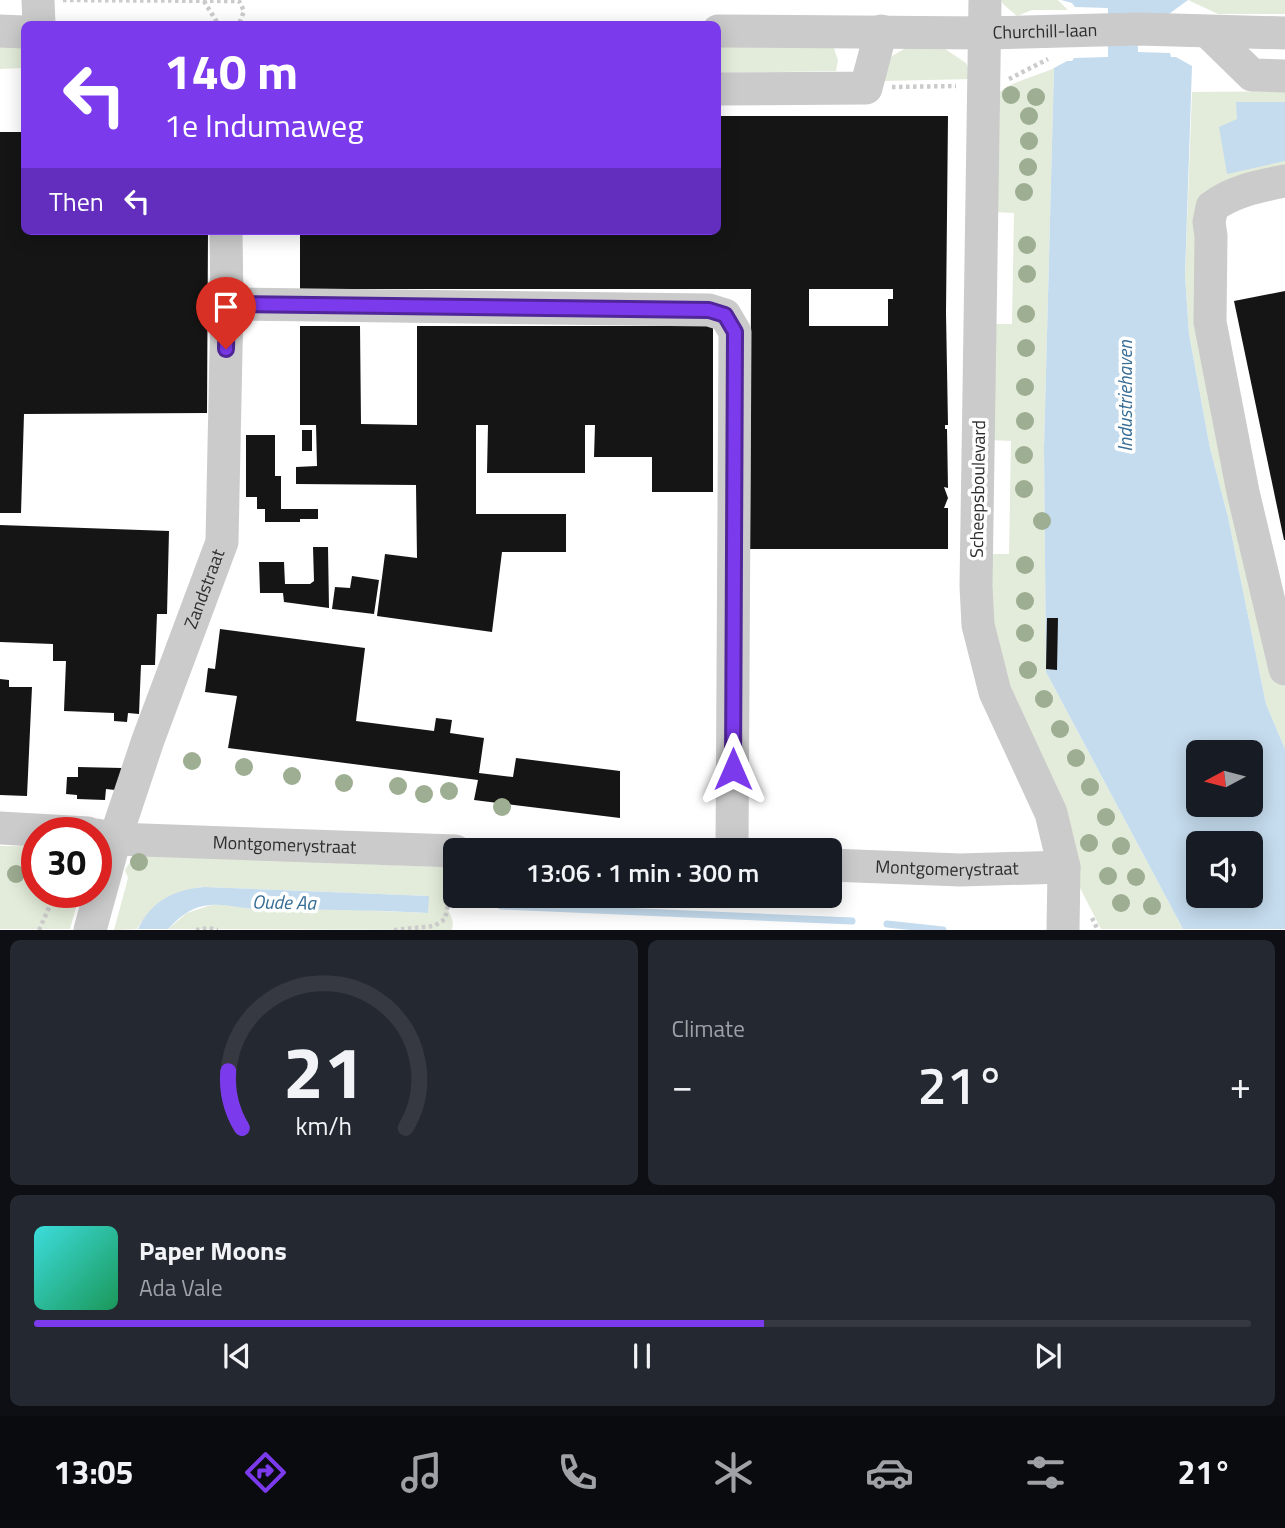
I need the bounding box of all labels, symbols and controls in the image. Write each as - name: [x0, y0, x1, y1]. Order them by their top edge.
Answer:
- street label: Churchill-laan: [992, 16, 1098, 46]
- text: 140 m: [164, 33, 298, 108]
- icon: left: [49, 49, 140, 140]
- text: 1e Indumaweg: [164, 101, 364, 149]
- text: Then: [49, 182, 104, 221]
- icon: left: [118, 182, 156, 220]
- pin: [196, 277, 256, 349]
- icon: arrive: [207, 288, 245, 326]
- water label: Industriehaven: [1110, 340, 1139, 452]
- street label: Scheepsboulevard: [963, 420, 992, 558]
- street label: Zandstraat: [177, 544, 231, 632]
- position arrow: [696, 732, 770, 806]
- north arrow: [1186, 740, 1264, 817]
- map controls: [1186, 740, 1263, 908]
- speed limit sign: 30: [21, 817, 112, 908]
- street label: Montgomerystraat: [212, 828, 357, 861]
- button: sound: [1186, 831, 1263, 908]
- text: 13:06 · 1 min · 300 m: [526, 853, 759, 892]
- street label: Montgomerystraat: [875, 853, 1020, 883]
- water label: Oude Aa: [252, 886, 318, 917]
- text: Climate: [672, 1011, 745, 1046]
- text: 21: [283, 1017, 365, 1127]
- text: 21°: [918, 1045, 1005, 1124]
- text: −: [672, 1056, 693, 1114]
- text: +: [1230, 1056, 1251, 1114]
- text: km/h: [295, 1107, 352, 1145]
- text: Paper Moons: [139, 1231, 287, 1270]
- text: Ada Vale: [139, 1270, 223, 1305]
- icon: previous: [218, 1337, 256, 1375]
- icon: pause: [623, 1337, 661, 1375]
- icon: next: [1029, 1337, 1067, 1375]
- text: 13:05: [54, 1448, 133, 1496]
- icon: directions: [241, 1448, 290, 1497]
- icon: music: [397, 1448, 446, 1497]
- icon: phone: [553, 1448, 602, 1497]
- icon: climate: [709, 1448, 758, 1497]
- icon: car: [865, 1448, 914, 1497]
- icon: filters: [1021, 1448, 1070, 1497]
- text: 21°: [1178, 1448, 1231, 1496]

